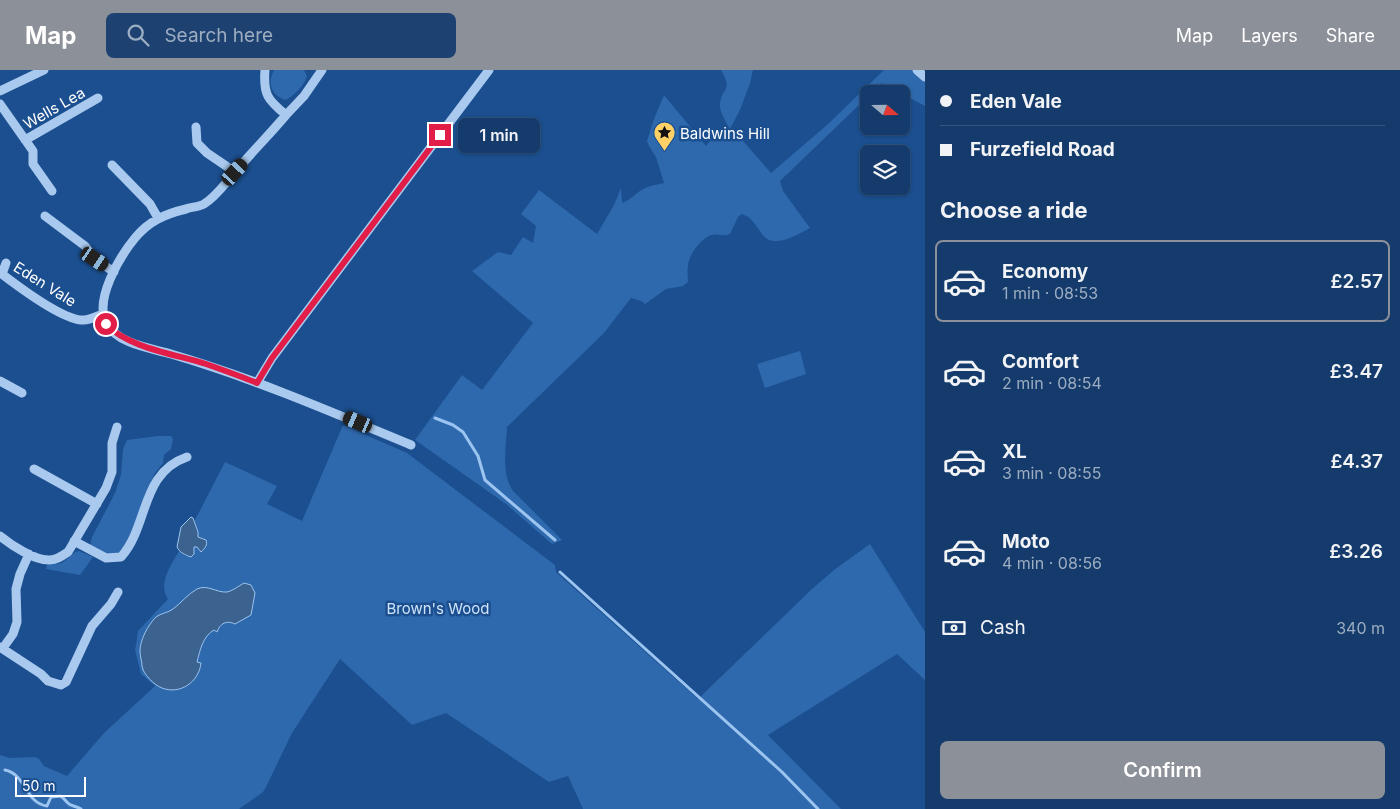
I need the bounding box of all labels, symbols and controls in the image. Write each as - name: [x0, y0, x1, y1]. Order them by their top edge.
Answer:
- search box: [106, 13, 456, 58]
- text: Map: [25, 21, 76, 50]
- icon: search: [124, 21, 152, 49]
- text: Search here: [164, 24, 273, 47]
- text: Map: [1176, 25, 1213, 46]
- text: Layers: [1241, 25, 1298, 46]
- text: Share: [1326, 25, 1375, 46]
- street label: Wells Lea: [20, 83, 88, 133]
- north arrow: [860, 85, 910, 135]
- map controls: [860, 85, 910, 195]
- text: Eden Vale: [970, 90, 1062, 113]
- callout: 1 min: [458, 118, 540, 152]
- place icon: Baldwins Hill: [652, 121, 676, 152]
- route end: [429, 124, 451, 146]
- place label: Baldwins Hill: [680, 124, 770, 143]
- text: 1 min: [479, 125, 519, 145]
- text: Furzefield Road: [970, 138, 1115, 161]
- button: layers: [860, 145, 910, 195]
- car: [219, 156, 250, 188]
- text: Choose a ride: [940, 197, 1088, 223]
- car: [78, 244, 111, 274]
- street label: Eden Vale: [10, 257, 80, 311]
- icon: car: [942, 259, 987, 304]
- text: Economy: [1002, 260, 1088, 283]
- text: £2.57: [1330, 270, 1383, 293]
- text: 1 min · 08:53: [1002, 283, 1098, 303]
- route start: [95, 313, 117, 335]
- icon: car: [942, 349, 987, 394]
- text: Comfort: [1002, 350, 1079, 373]
- text: £3.47: [1330, 360, 1383, 383]
- text: 2 min · 08:54: [1002, 373, 1102, 393]
- car: [341, 409, 374, 435]
- icon: car: [942, 439, 987, 484]
- text: XL: [1002, 440, 1027, 463]
- text: £4.37: [1330, 450, 1383, 473]
- text: 3 min · 08:55: [1002, 463, 1101, 483]
- icon: car: [942, 529, 987, 574]
- text: Moto: [1002, 530, 1050, 553]
- text: £3.26: [1329, 540, 1383, 563]
- text: 4 min · 08:56: [1002, 553, 1102, 573]
- park label: Brown's Wood: [387, 599, 489, 618]
- icon: cash: [940, 614, 968, 642]
- text: Cash: [980, 616, 1026, 639]
- text: 340 m: [1336, 618, 1385, 638]
- button: Confirm: [940, 741, 1385, 799]
- scale bar: [15, 774, 86, 797]
- text: 50 m: [22, 777, 56, 794]

